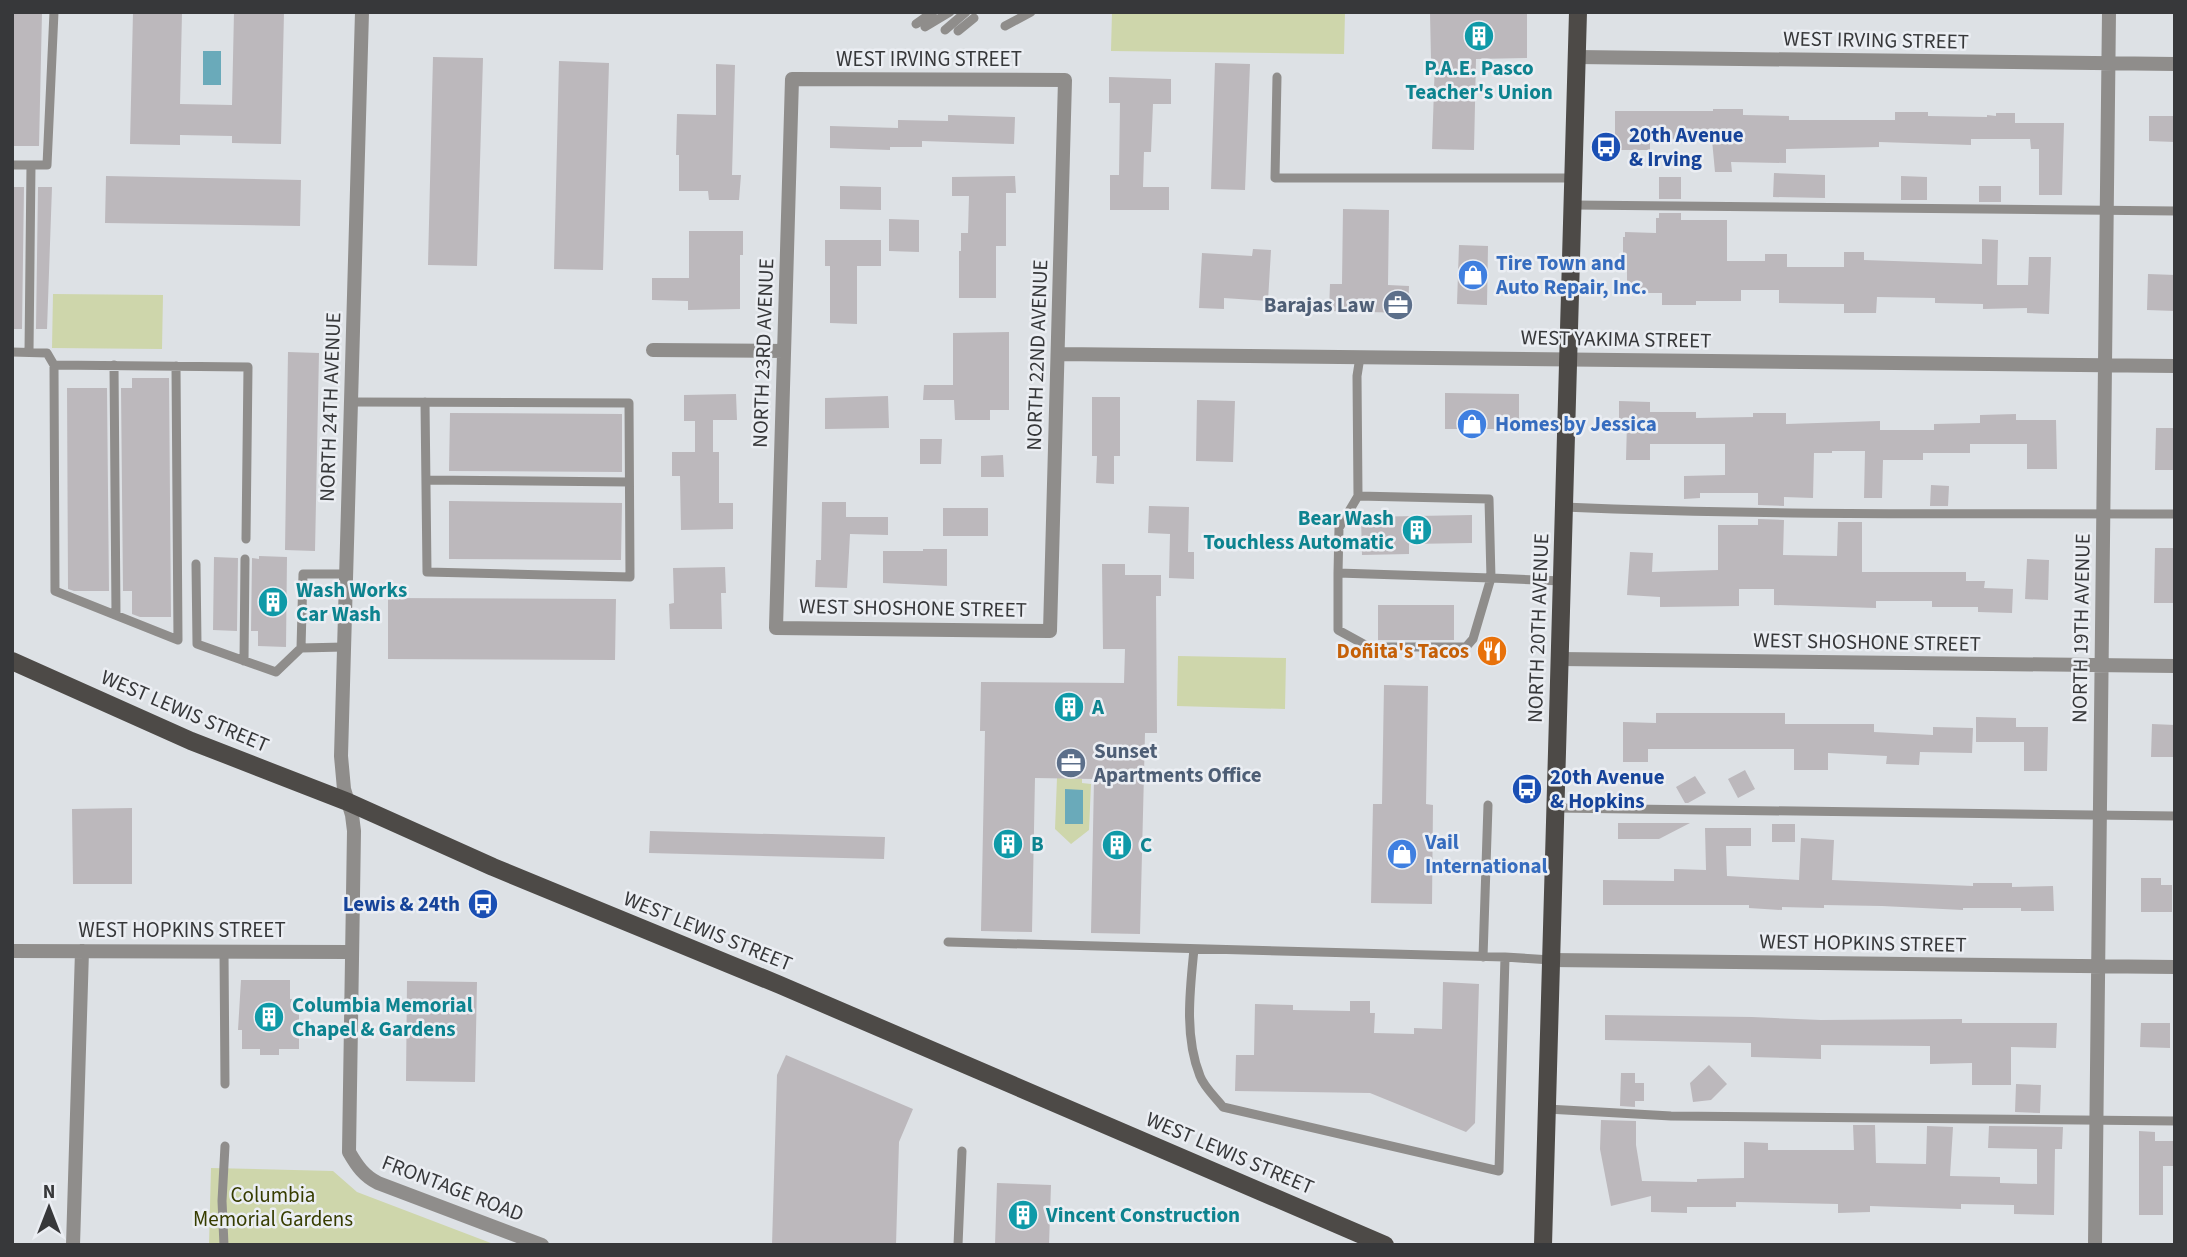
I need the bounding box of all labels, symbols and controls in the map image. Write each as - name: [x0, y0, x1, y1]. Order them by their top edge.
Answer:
- building icon: P.A.E. Pasco Teacher's Union: [1462, 19, 1496, 53]
- street label: WEST IRVING STREET: [1783, 23, 1969, 57]
- street label: WEST IRVING STREET: [836, 44, 1022, 74]
- place label: P.A.E. Pasco Teacher's Union: [1405, 53, 1553, 107]
- place label: 20th Avenue & Irving: [1629, 120, 1744, 174]
- bus stop icon: 20th Avenue & Irving: [1589, 130, 1623, 164]
- place label: Tire Town and Auto Repair, Inc.: [1495, 248, 1647, 302]
- street label: NORTH 23RD AVENUE: [745, 258, 781, 448]
- shop icon: Tire Town and Auto Repair, Inc.: [1456, 258, 1490, 292]
- street label: NORTH 22ND AVENUE: [1019, 259, 1055, 451]
- office icon: Barajas Law: [1381, 288, 1415, 322]
- place label: Barajas Law: [1264, 290, 1375, 320]
- street label: NORTH 24TH AVENUE: [312, 312, 348, 502]
- street label: WEST YAKIMA STREET: [1520, 322, 1712, 356]
- shop icon: Homes by Jessica: [1455, 407, 1489, 441]
- place label: Homes by Jessica: [1495, 409, 1657, 439]
- place label: Bear Wash Touchless Automatic: [1203, 503, 1394, 557]
- building icon: Bear Wash Touchless Automatic: [1400, 513, 1434, 547]
- street label: NORTH 20TH AVENUE: [1520, 533, 1556, 723]
- street label: NORTH 19TH AVENUE: [2064, 533, 2098, 723]
- place label: Wash Works Car Wash: [296, 575, 407, 629]
- building icon: Wash Works Car Wash: [256, 585, 290, 619]
- street label: WEST SHOSHONE STREET: [799, 591, 1027, 625]
- street label: WEST SHOSHONE STREET: [1753, 625, 1981, 659]
- restaurant icon: Doñita's Tacos: [1475, 634, 1509, 668]
- place label: Doñita's Tacos: [1337, 636, 1469, 666]
- street label: WEST LEWIS STREET: [96, 662, 274, 760]
- building icon: A: [1052, 690, 1086, 724]
- place label: A: [1091, 692, 1105, 722]
- place label: Sunset Apartments Office: [1093, 736, 1262, 790]
- office icon: Sunset Apartments Office: [1054, 746, 1088, 780]
- place label: 20th Avenue & Hopkins: [1550, 762, 1665, 816]
- bus stop icon: 20th Avenue & Hopkins: [1510, 772, 1544, 806]
- building icon: B: [991, 827, 1025, 861]
- place label: Vail International: [1424, 827, 1548, 881]
- building icon: C: [1100, 828, 1134, 862]
- place label: B: [1031, 829, 1044, 859]
- place label: C: [1140, 830, 1152, 860]
- shop icon: Vail International: [1385, 837, 1419, 871]
- street label: WEST LEWIS STREET: [619, 883, 797, 979]
- bus stop icon: Lewis & 24th: [466, 887, 500, 921]
- place label: Lewis & 24th: [343, 889, 460, 919]
- street label: WEST HOPKINS STREET: [78, 915, 286, 945]
- street label: WEST HOPKINS STREET: [1759, 926, 1967, 960]
- place label: Columbia Memorial Chapel & Gardens: [292, 990, 473, 1044]
- building icon: Columbia Memorial Chapel & Gardens: [252, 1000, 286, 1034]
- street label: WEST LEWIS STREET: [1141, 1104, 1319, 1202]
- street label: FRONTAGE ROAD: [378, 1147, 528, 1229]
- north arrow: [14, 1173, 84, 1243]
- text: N: [43, 1179, 55, 1206]
- park label: Columbia Memorial Gardens: [193, 1180, 353, 1234]
- building icon: Vincent Construction: [1006, 1198, 1040, 1232]
- place label: Vincent Construction: [1045, 1200, 1240, 1230]

